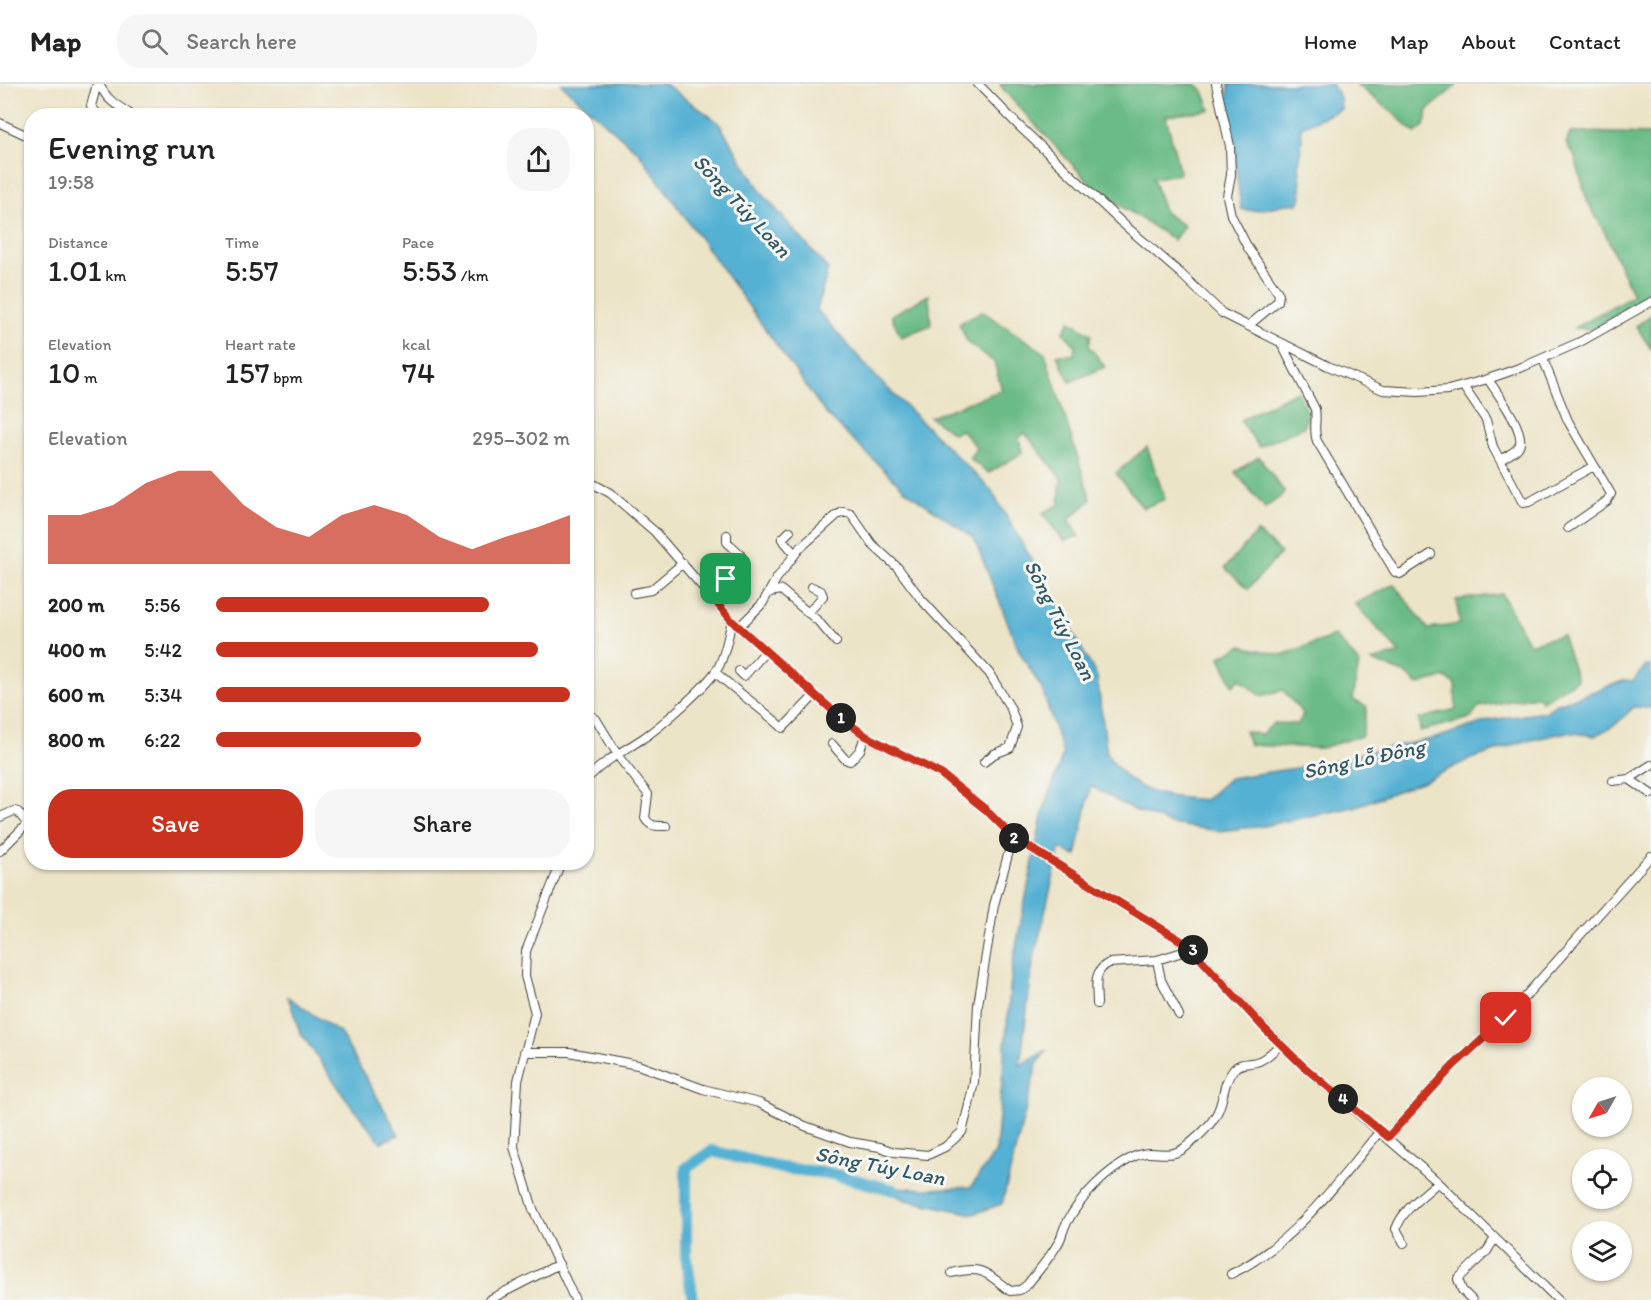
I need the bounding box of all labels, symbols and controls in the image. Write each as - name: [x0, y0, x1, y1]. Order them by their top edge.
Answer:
- search box: [117, 14, 537, 68]
- text: Map: [30, 24, 81, 58]
- icon: search: [138, 25, 171, 58]
- text: Search here: [186, 28, 297, 55]
- text: Home: [1304, 29, 1357, 54]
- text: Map: [1390, 29, 1429, 54]
- text: About: [1462, 29, 1516, 54]
- text: Contact: [1549, 29, 1621, 54]
- text: Evening run: [48, 128, 215, 167]
- button: share: [507, 128, 570, 191]
- water label: Sông Túy Loan: [688, 149, 796, 262]
- text: 19:58: [48, 170, 94, 194]
- text: Distance: [48, 233, 108, 252]
- text: Time: [225, 233, 259, 252]
- text: Pace: [402, 233, 434, 252]
- text: 1.01: [48, 252, 102, 289]
- text: 5:57: [225, 252, 279, 289]
- text: 5:53: [402, 252, 457, 289]
- text: km: [102, 266, 126, 285]
- text: /km: [457, 266, 489, 285]
- text: Elevation: [48, 335, 112, 354]
- text: Heart rate: [225, 335, 296, 354]
- text: kcal: [402, 335, 430, 354]
- text: 10: [48, 354, 80, 391]
- text: 157: [225, 354, 270, 391]
- text: 74: [402, 354, 435, 391]
- text: m: [80, 368, 97, 387]
- text: bpm: [270, 368, 303, 387]
- text: Elevation: [48, 426, 127, 450]
- text: 295–302 m: [472, 426, 570, 450]
- pin: [700, 553, 751, 604]
- water label: Sông Túy Loan: [1019, 556, 1101, 684]
- icon: arrive: [709, 562, 742, 595]
- text: 200 m: [48, 593, 104, 617]
- text: 5:56: [144, 593, 180, 617]
- text: 400 m: [48, 638, 106, 662]
- text: 5:42: [144, 638, 182, 662]
- text: 600 m: [48, 683, 105, 707]
- text: 5:34: [144, 683, 182, 707]
- pin: 1: [826, 703, 856, 733]
- text: 1: [837, 708, 845, 727]
- text: 800 m: [48, 728, 105, 752]
- text: 6:22: [144, 728, 181, 752]
- water label: Sông Lỗ Đông: [1301, 733, 1429, 784]
- button: Save: [48, 789, 303, 858]
- button: Share: [315, 789, 570, 858]
- pin: 2: [999, 823, 1029, 853]
- text: 2: [1010, 828, 1018, 847]
- pin: 3: [1178, 935, 1208, 965]
- text: 3: [1189, 940, 1197, 959]
- pin: [1480, 992, 1531, 1043]
- icon: check: [1489, 1001, 1522, 1034]
- north arrow: [1572, 1077, 1632, 1137]
- map controls: [1572, 1077, 1632, 1281]
- pin: 4: [1328, 1084, 1358, 1114]
- text: 4: [1338, 1089, 1348, 1108]
- water label: Sông Túy Loan: [813, 1141, 947, 1190]
- button: locate: [1572, 1149, 1632, 1209]
- button: layers: [1572, 1221, 1632, 1281]

